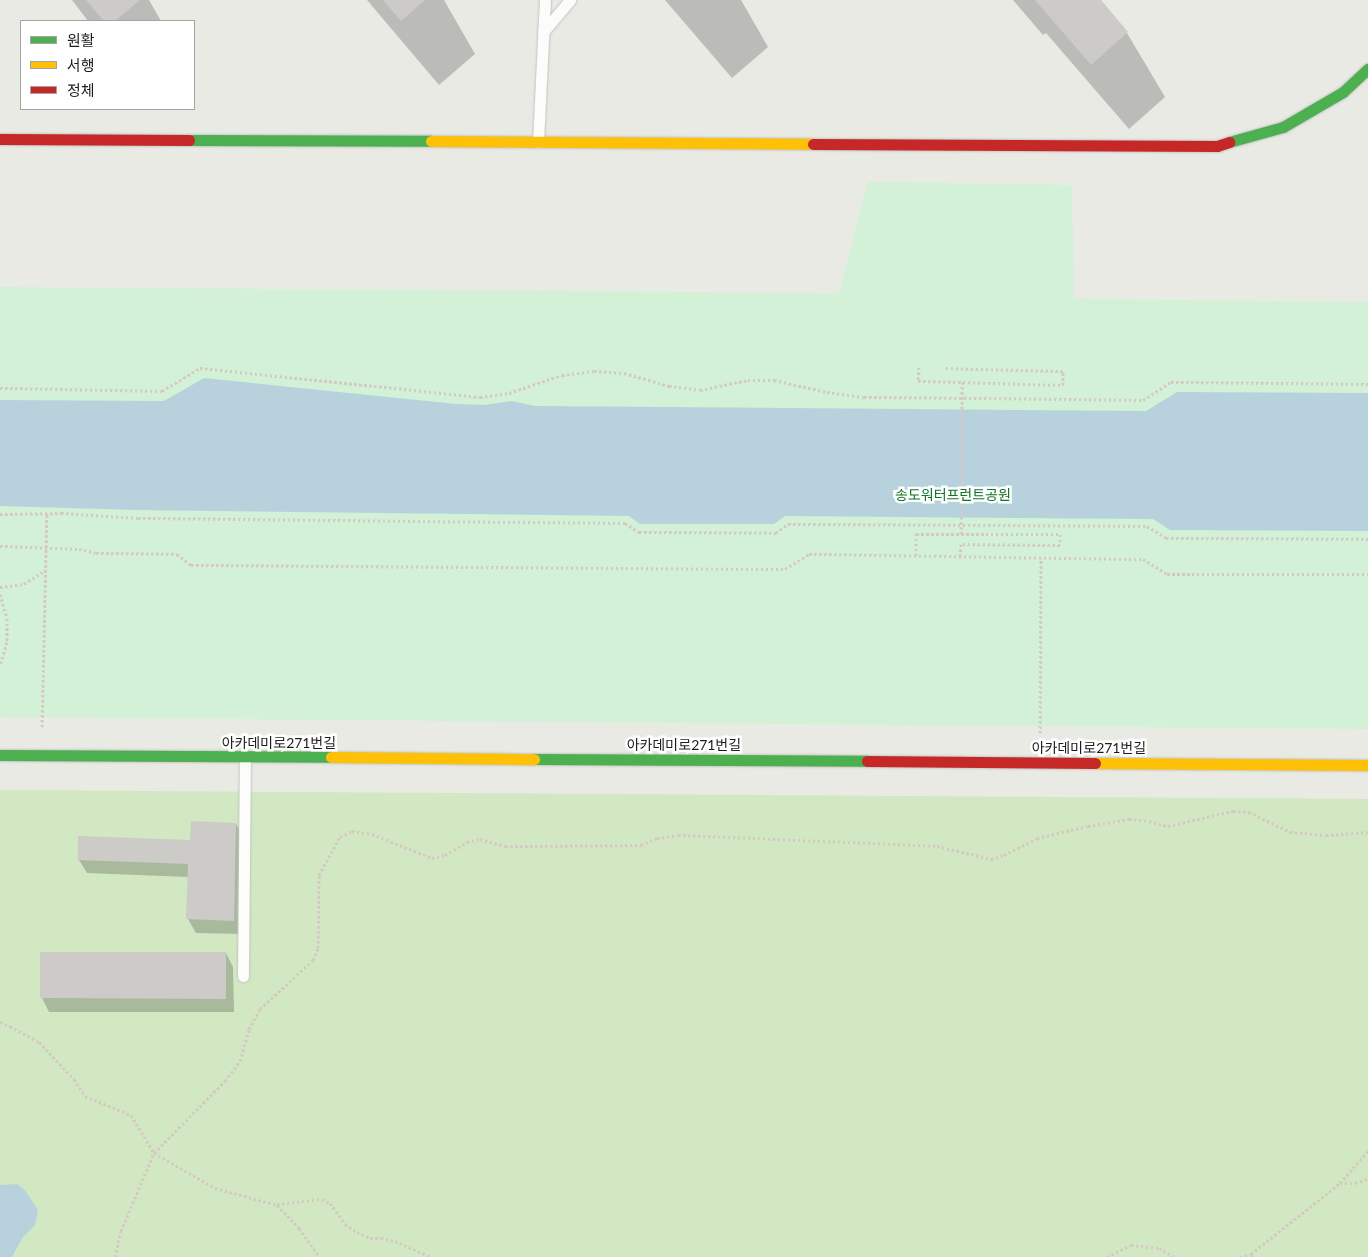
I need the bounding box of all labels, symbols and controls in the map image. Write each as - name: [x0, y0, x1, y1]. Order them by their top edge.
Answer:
- legend: [20, 20, 195, 110]
- text: 원활: [67, 31, 95, 49]
- text: 서행: [67, 56, 95, 74]
- text: 정체: [67, 81, 95, 99]
- park label: 송도워터프런트공원: [895, 487, 1011, 503]
- street label: 아카데미로271번길: [222, 735, 336, 751]
- street label: 아카데미로271번길: [627, 737, 741, 753]
- street label: 아카데미로271번길: [1032, 740, 1146, 756]

